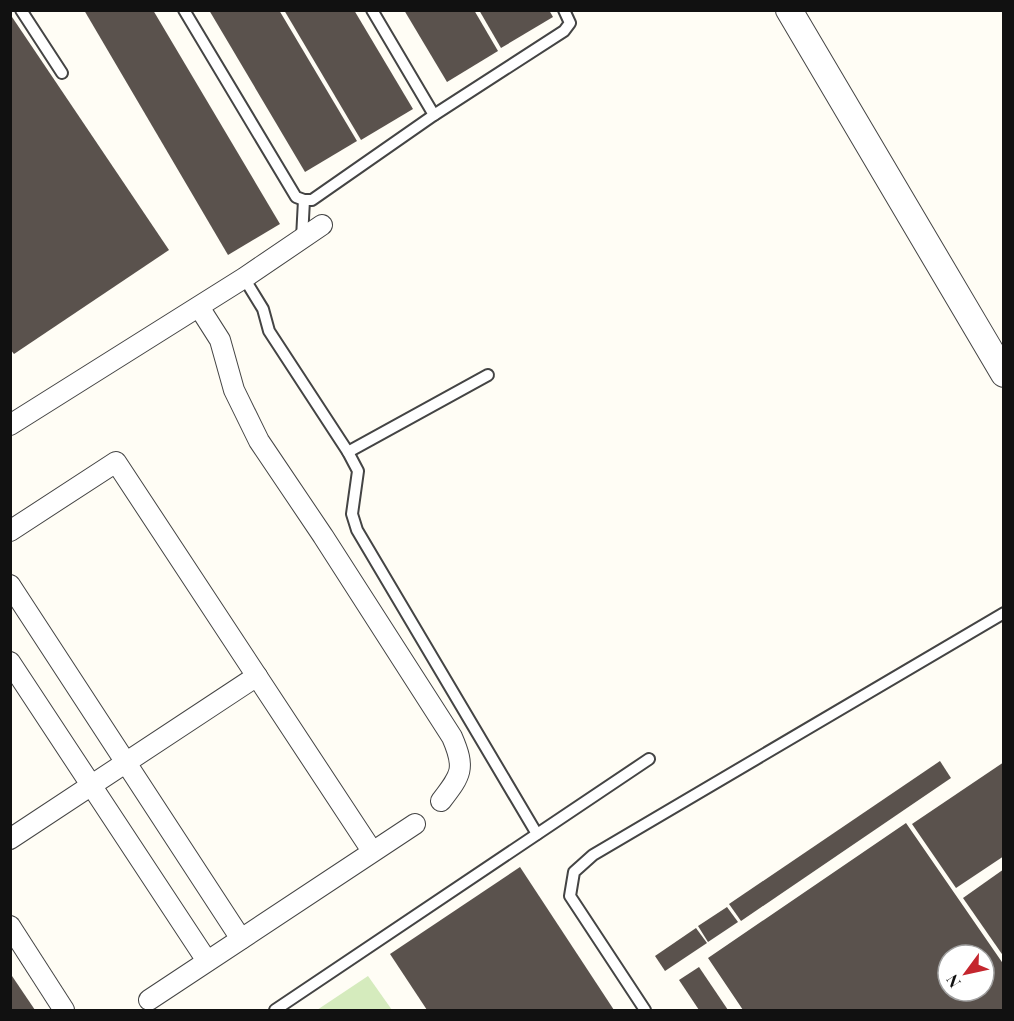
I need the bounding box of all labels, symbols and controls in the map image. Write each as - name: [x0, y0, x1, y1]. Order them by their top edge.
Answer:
- north arrow: [936, 943, 996, 1003]
- text: N: [941, 971, 965, 992]

